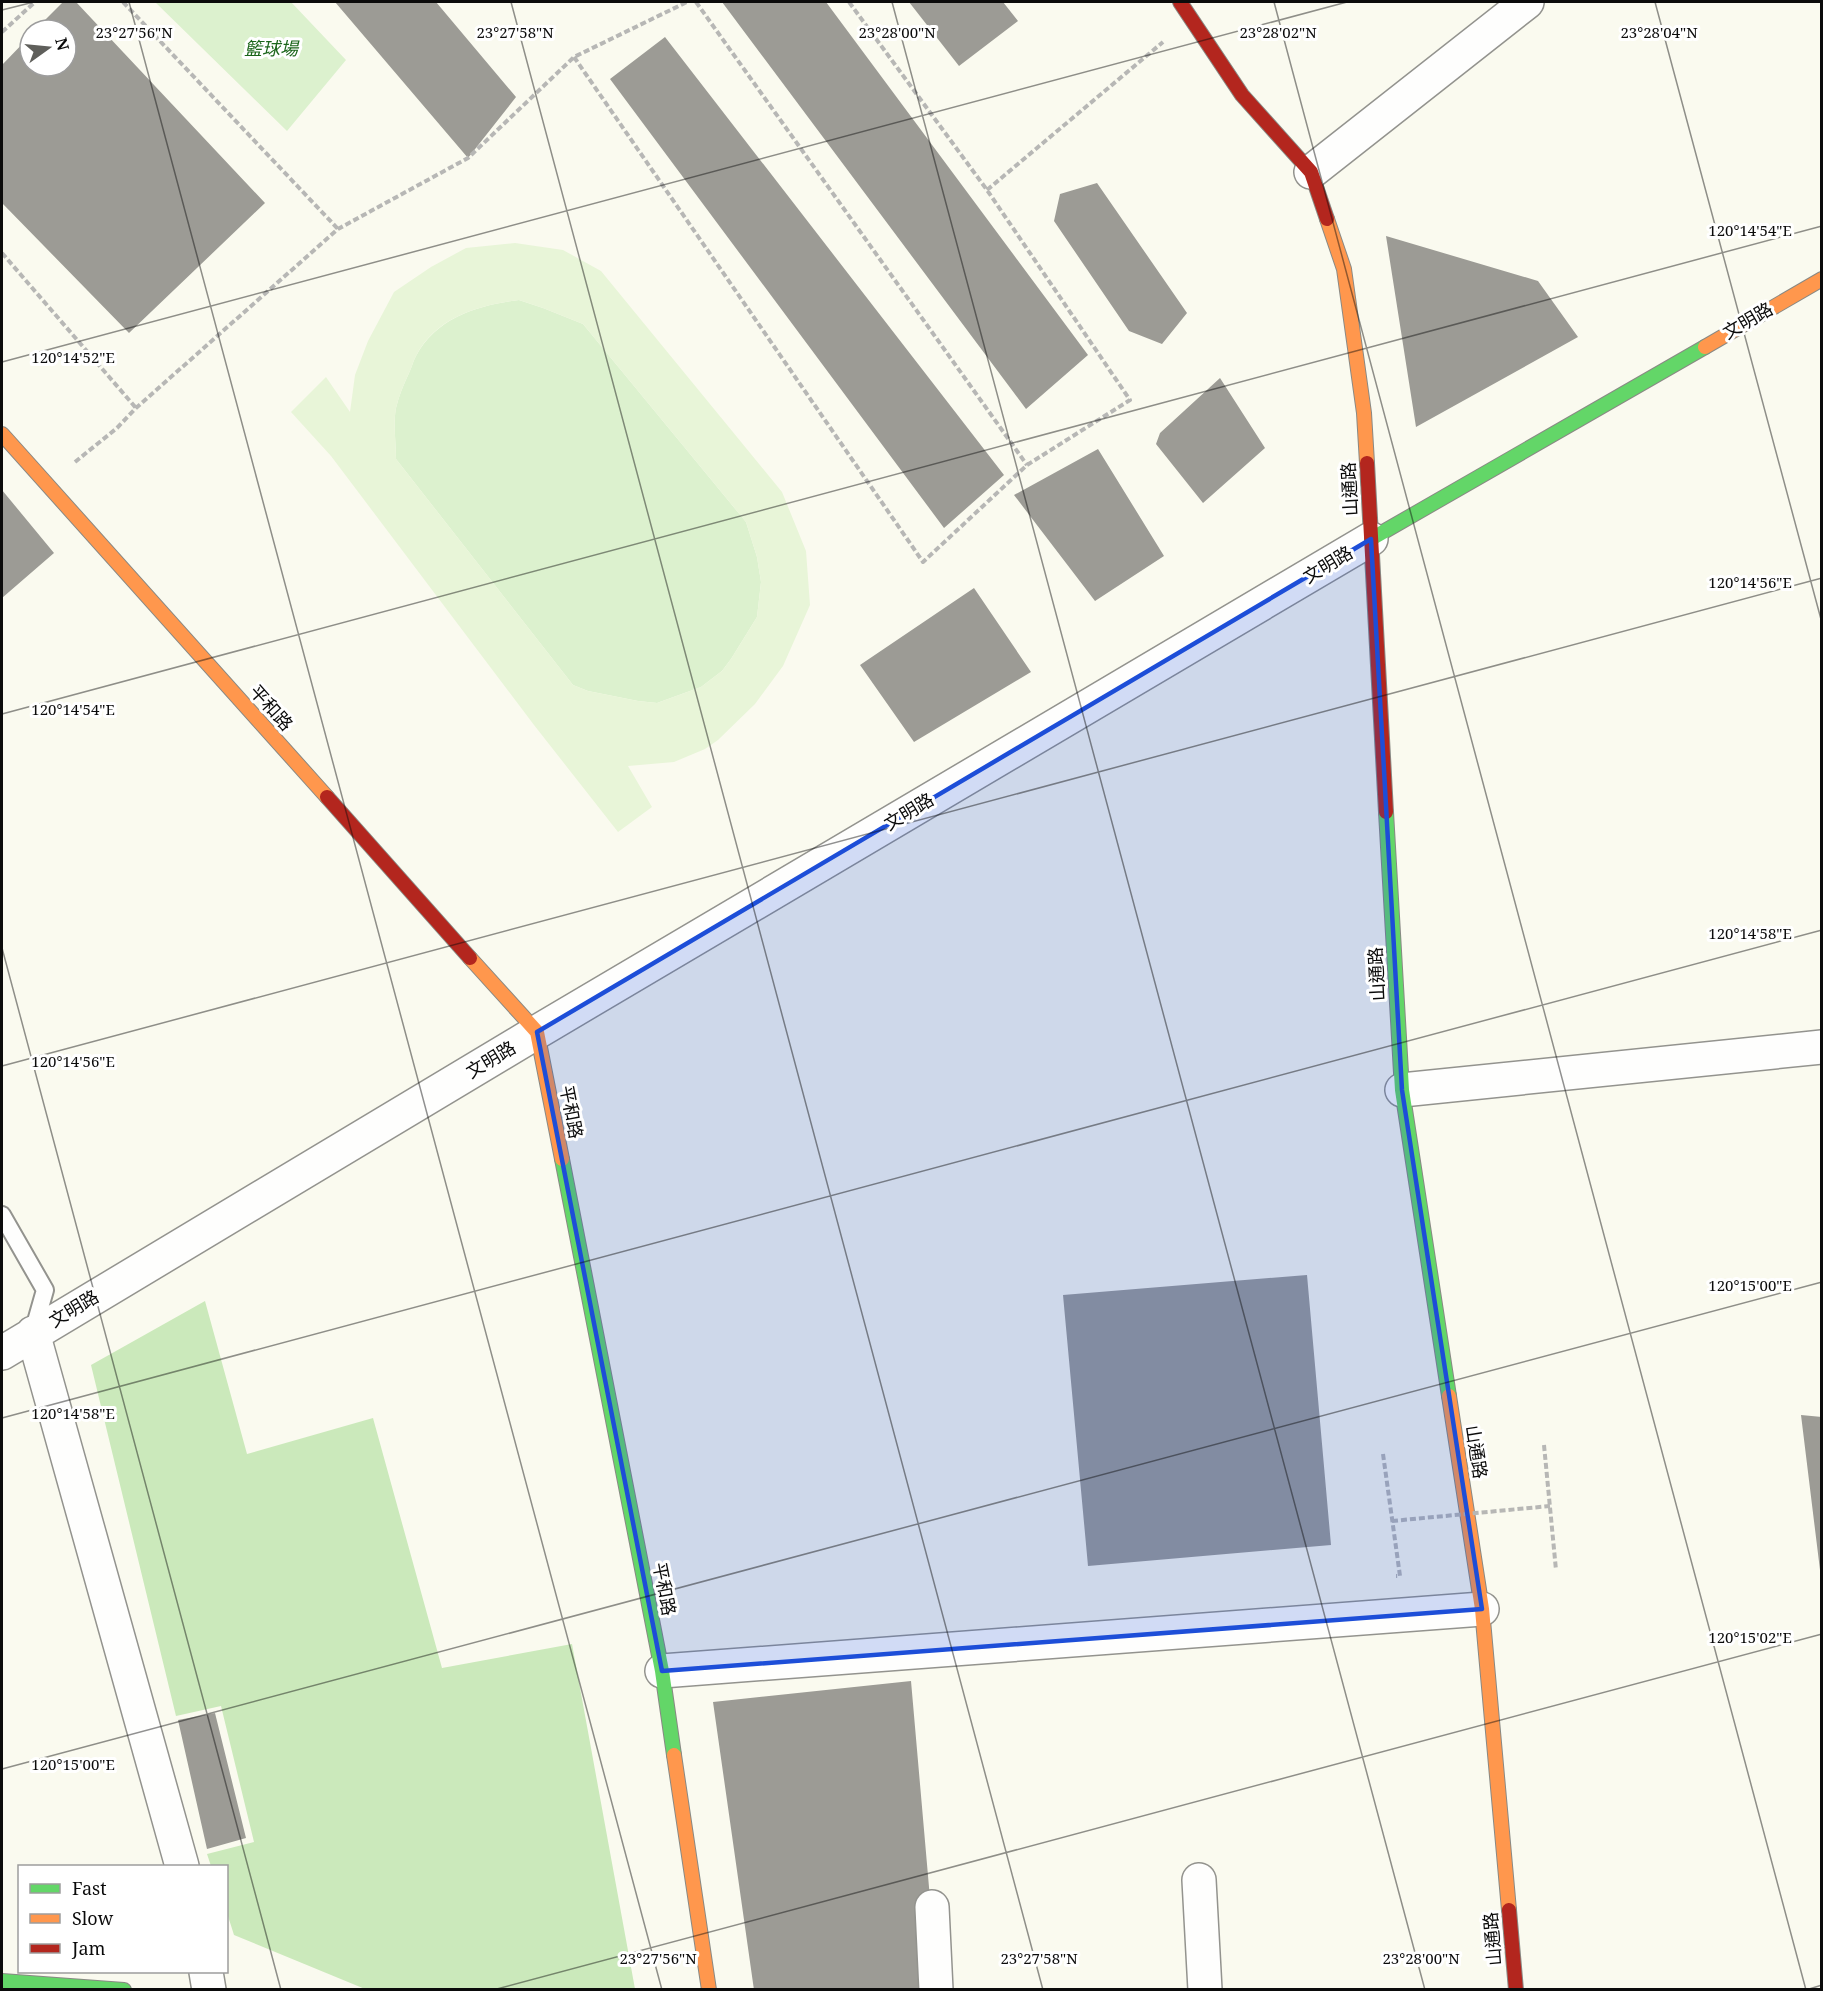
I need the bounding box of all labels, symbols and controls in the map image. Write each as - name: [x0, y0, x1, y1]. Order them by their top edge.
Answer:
- north arrow: [18, 18, 78, 78]
- text: 23°27'56"N: [95, 22, 173, 42]
- text: 23°27'58"N: [476, 22, 554, 42]
- text: 23°28'00"N: [858, 22, 936, 42]
- text: 23°28'02"N: [1239, 22, 1317, 42]
- text: 23°28'04"N: [1620, 22, 1698, 42]
- text: N: [50, 35, 75, 53]
- park label: 籃球場: [244, 36, 300, 60]
- text: 120°14'54"E: [1708, 220, 1792, 240]
- street label: 文明路: [1718, 296, 1777, 344]
- text: 120°14'52"E: [31, 347, 115, 367]
- street label: 山通路: [1336, 461, 1362, 517]
- street label: 文明路: [1298, 540, 1357, 588]
- text: 120°14'56"E: [1708, 572, 1792, 592]
- street label: 平和路: [245, 679, 299, 735]
- text: 120°14'54"E: [31, 699, 115, 719]
- street label: 文明路: [879, 787, 938, 835]
- text: 120°14'58"E: [1708, 923, 1792, 943]
- street label: 山通路: [1363, 946, 1389, 1002]
- street label: 文明路: [461, 1035, 520, 1083]
- text: 120°14'56"E: [31, 1051, 115, 1071]
- street label: 平和路: [555, 1083, 589, 1141]
- text: 120°15'00"E: [1708, 1275, 1792, 1295]
- street label: 文明路: [44, 1284, 103, 1332]
- text: 120°14'58"E: [31, 1403, 115, 1423]
- street label: 山通路: [1461, 1423, 1493, 1480]
- street label: 平和路: [648, 1560, 682, 1618]
- text: 120°15'02"E: [1708, 1627, 1792, 1647]
- text: 120°15'00"E: [31, 1754, 115, 1774]
- legend: [18, 1865, 228, 1973]
- text: Fast: [72, 1876, 107, 1900]
- text: Slow: [72, 1906, 114, 1930]
- street label: 山通路: [1478, 1911, 1506, 1967]
- text: Jam: [71, 1936, 106, 1960]
- text: 23°27'56"N: [619, 1948, 697, 1968]
- text: 23°27'58"N: [1000, 1948, 1078, 1968]
- text: 23°28'00"N: [1382, 1948, 1460, 1968]

